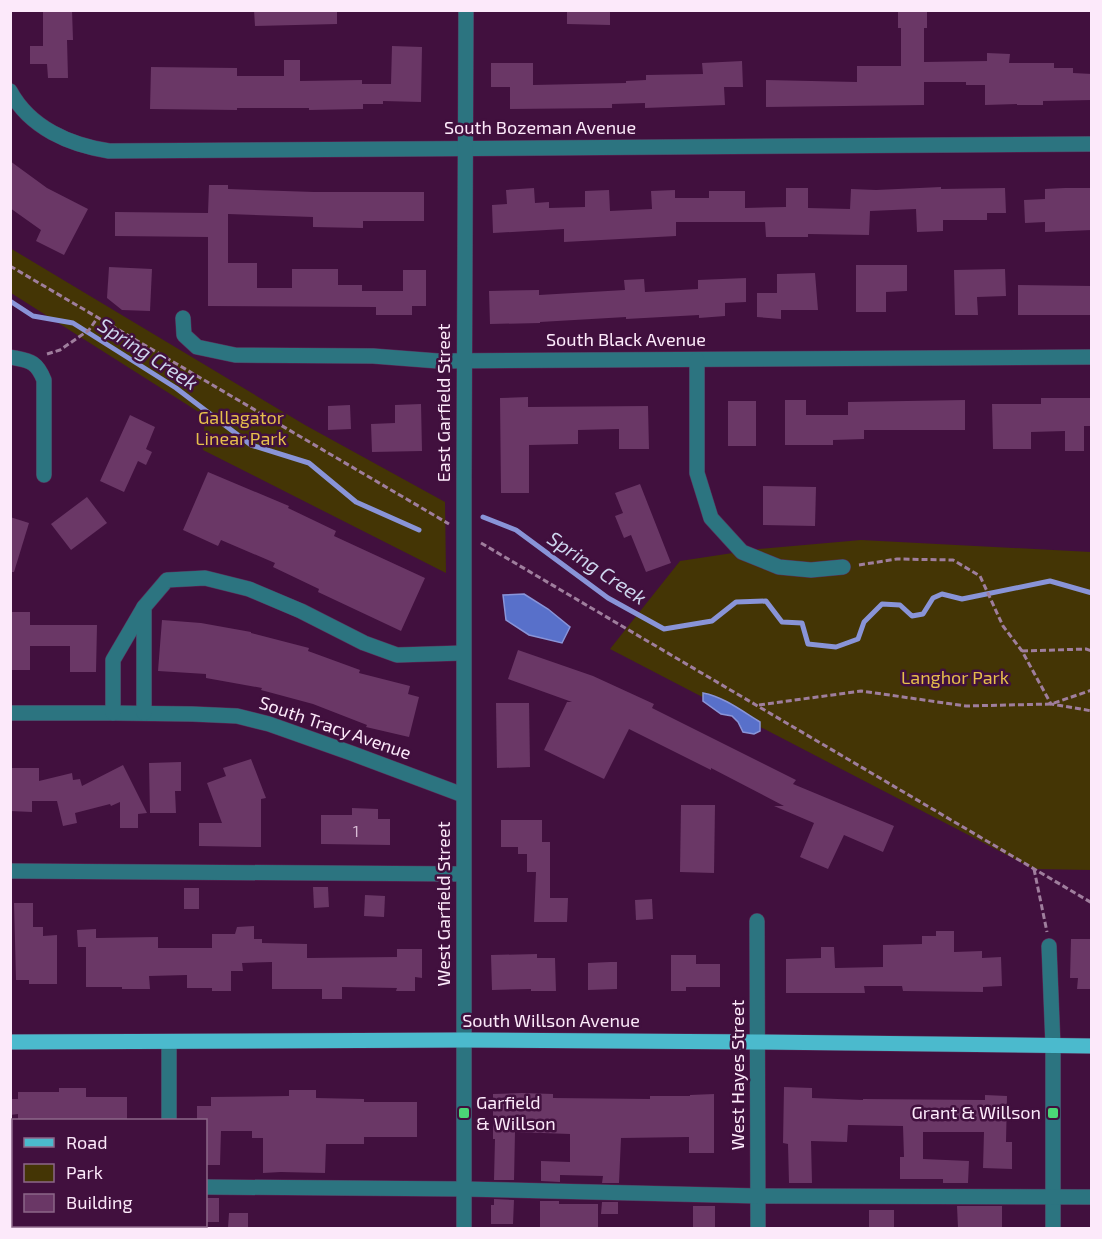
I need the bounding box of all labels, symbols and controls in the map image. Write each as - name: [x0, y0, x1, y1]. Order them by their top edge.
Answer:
- street label: South Bozeman Avenue: [444, 116, 636, 138]
- water label: Spring Creek: [94, 312, 203, 394]
- street label: East Garfield Street: [432, 324, 454, 482]
- street label: South Black Avenue: [546, 328, 706, 350]
- park label: Gallagator Linear Park: [195, 406, 287, 449]
- water label: Spring Creek: [544, 525, 652, 609]
- park label: Langhor Park: [901, 666, 1009, 688]
- street label: South Tracy Avenue: [256, 691, 414, 763]
- street label: West Garfield Street: [432, 821, 454, 987]
- house number: 1: [353, 822, 359, 840]
- street label: West Hayes Street: [726, 1000, 748, 1150]
- street label: South Willson Avenue: [462, 1009, 640, 1031]
- place label: Garfield & Willson: [476, 1091, 556, 1134]
- place label: Grant & Willson: [912, 1101, 1041, 1123]
- marker: Garfield & Willson: [457, 1106, 471, 1120]
- marker: Grant & Willson: [1046, 1106, 1060, 1120]
- legend: [12, 1119, 207, 1227]
- text: Road: [66, 1131, 107, 1153]
- text: Park: [66, 1161, 103, 1183]
- text: Building: [66, 1191, 133, 1213]

